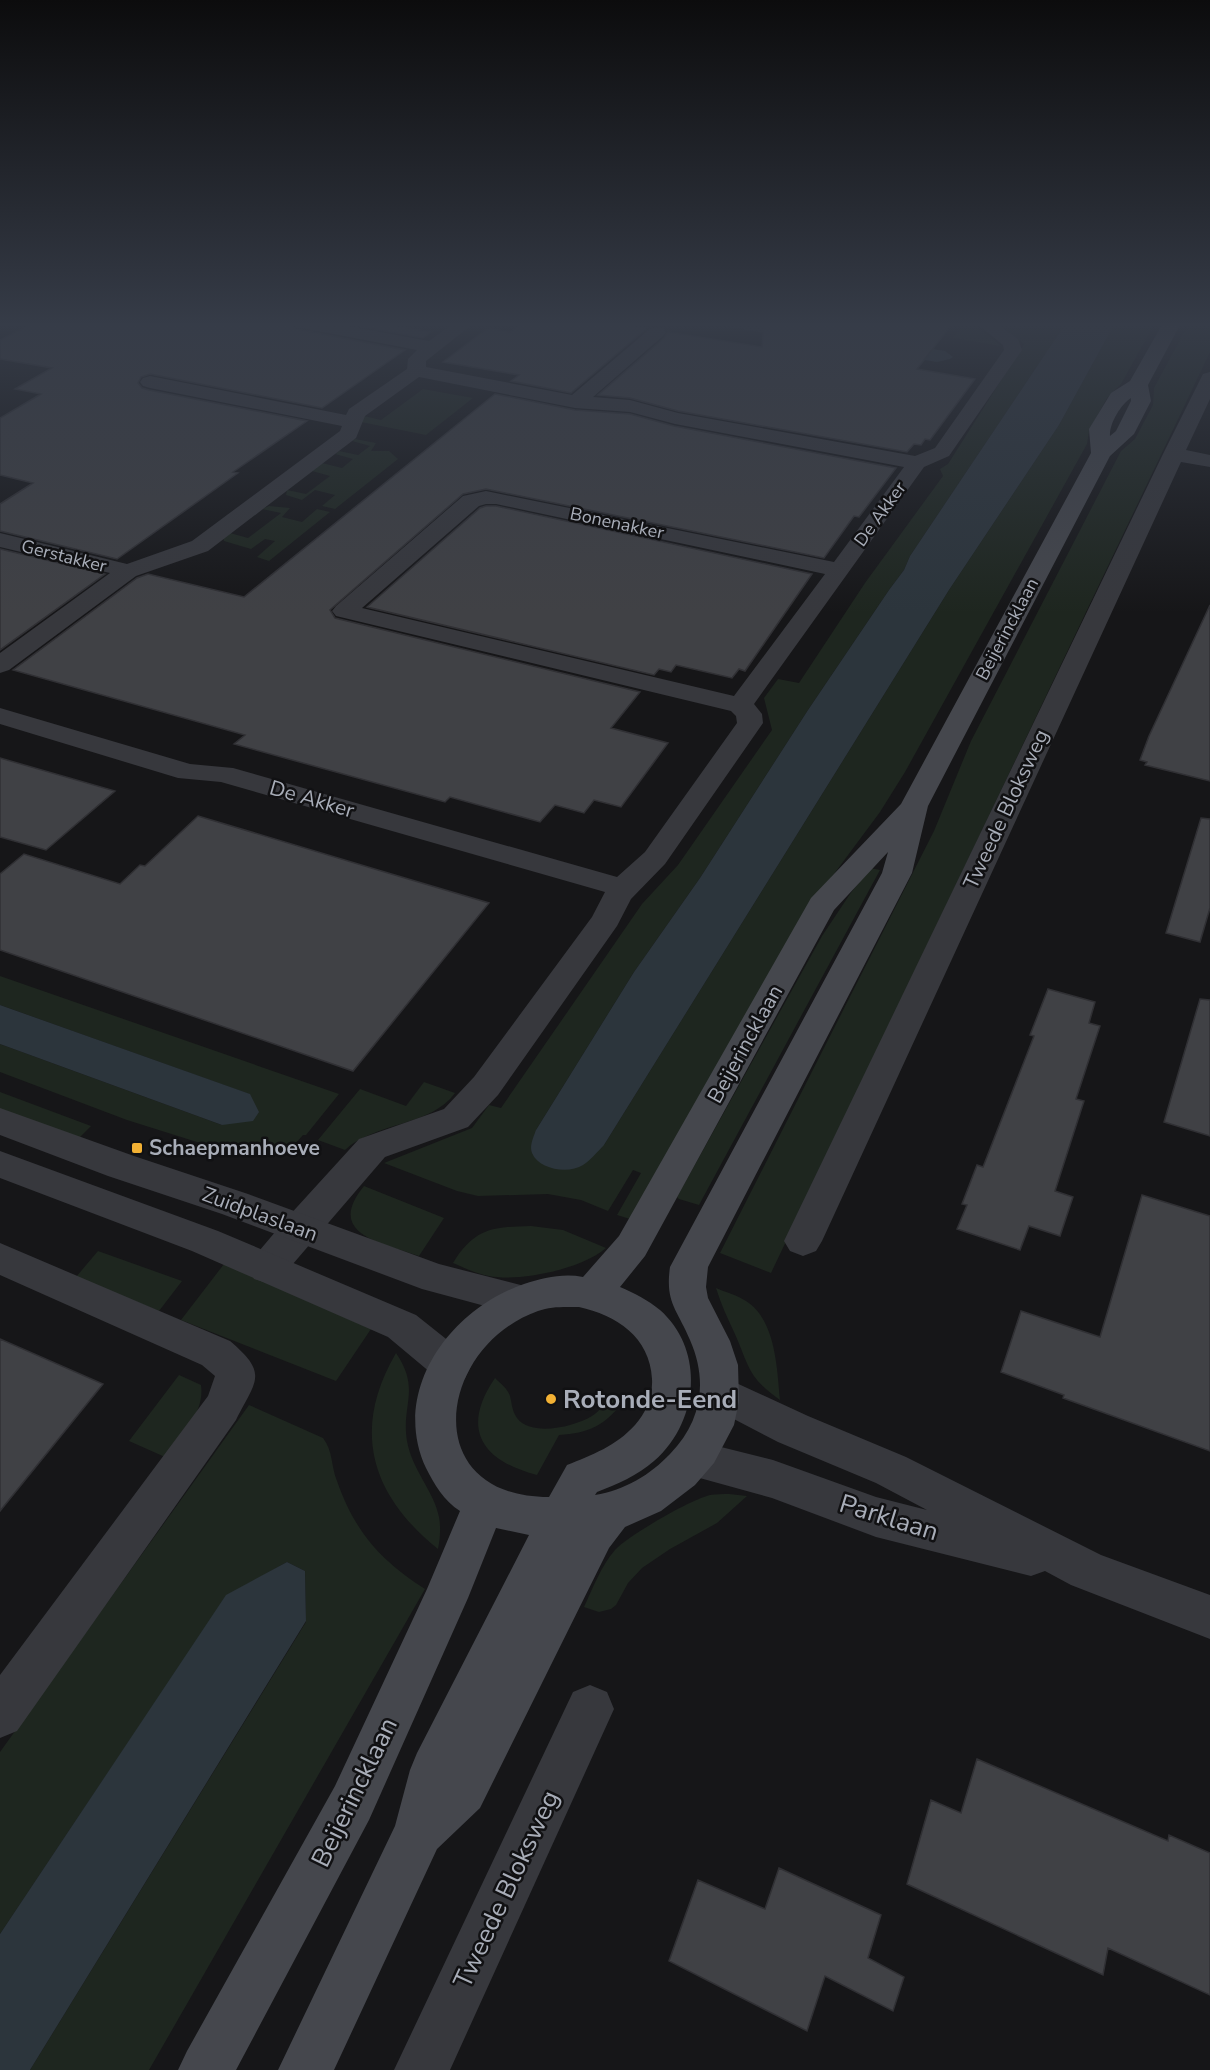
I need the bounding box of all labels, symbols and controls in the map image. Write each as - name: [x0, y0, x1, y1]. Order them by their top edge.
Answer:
- street label: De Akker: [848, 476, 912, 551]
- street label: Bonenakker: [568, 501, 667, 545]
- street label: Gerstakker: [19, 534, 110, 578]
- street label: Beijerincklaan: [970, 574, 1044, 684]
- street label: Tweede Bloksweg: [957, 725, 1055, 893]
- street label: De Akker: [266, 774, 358, 825]
- street label: Beijerincklaan: [701, 980, 789, 1108]
- place label: Schaepmanhoeve: [149, 1134, 320, 1162]
- marker: Schaepmanhoeve: [130, 1141, 144, 1155]
- street label: Zuidplaslaan: [198, 1180, 322, 1248]
- place label: Rotonde-Eend: [563, 1382, 737, 1417]
- marker: Rotonde-Eend: [544, 1392, 558, 1406]
- street label: Parklaan: [835, 1486, 943, 1549]
- street label: Beijerincklaan: [303, 1711, 406, 1873]
- street label: Tweede Bloksweg: [445, 1785, 568, 1994]

